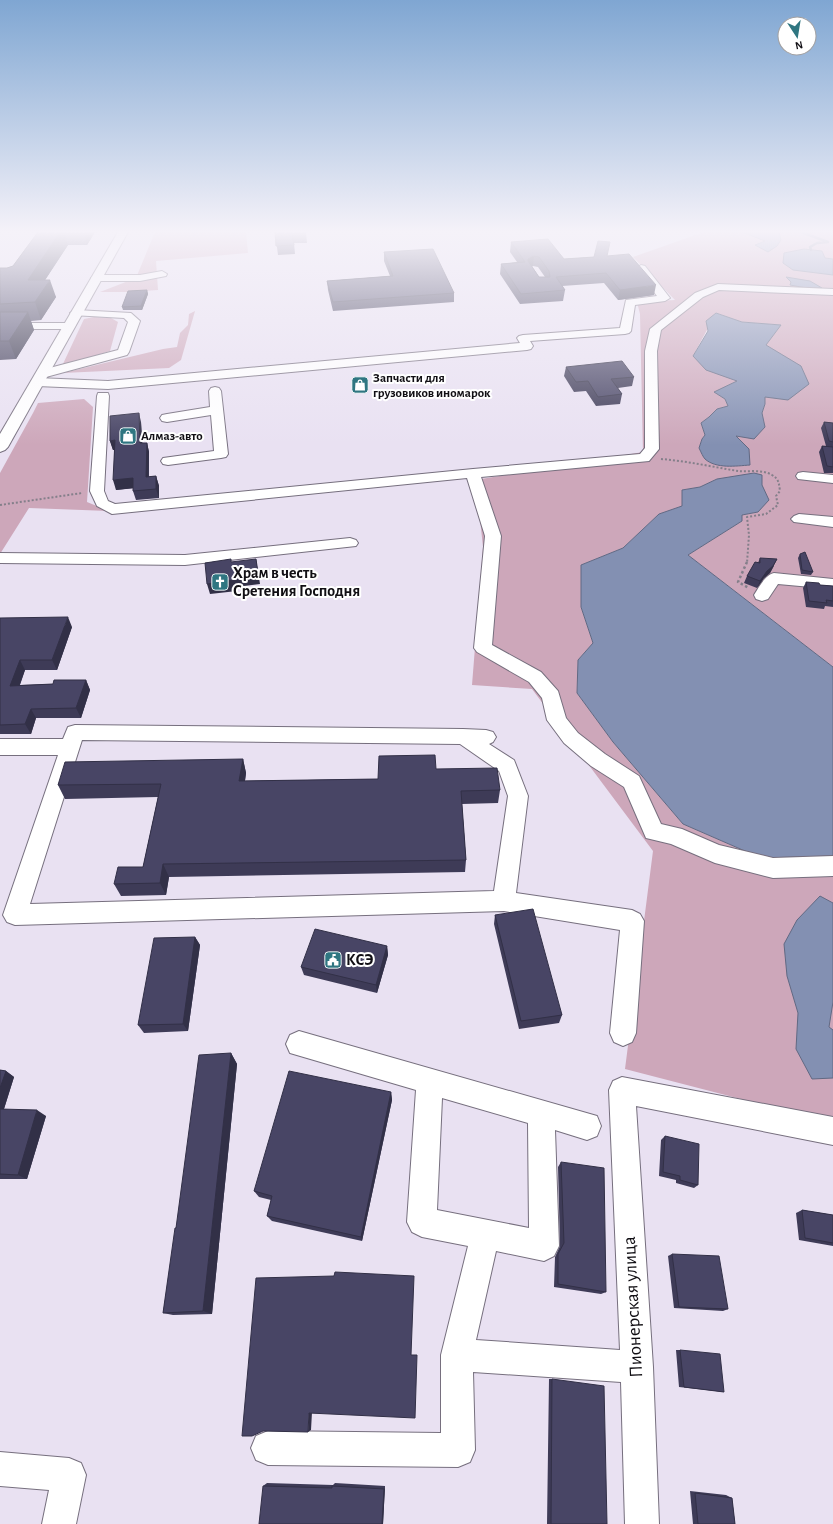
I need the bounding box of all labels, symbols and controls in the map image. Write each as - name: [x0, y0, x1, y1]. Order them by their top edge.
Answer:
- north arrow: [777, 16, 817, 56]
- text: N: [794, 39, 804, 51]
- place label: Запчасти для грузовиков иномарок: [373, 372, 491, 400]
- shop icon: Запчасти для грузовиков иномарок: [350, 375, 370, 395]
- shop icon: Алмаз-авто: [118, 426, 138, 446]
- place label: Алмаз-авто: [141, 430, 203, 443]
- place label: Храм в честь Сретения Господня: [233, 565, 360, 599]
- church icon: Храм в честь Сретения Господня: [210, 572, 230, 592]
- public building icon: КСЭ: [323, 950, 343, 970]
- place label: КСЭ: [346, 952, 374, 968]
- street label: Пионерская улица: [620, 1236, 646, 1378]

